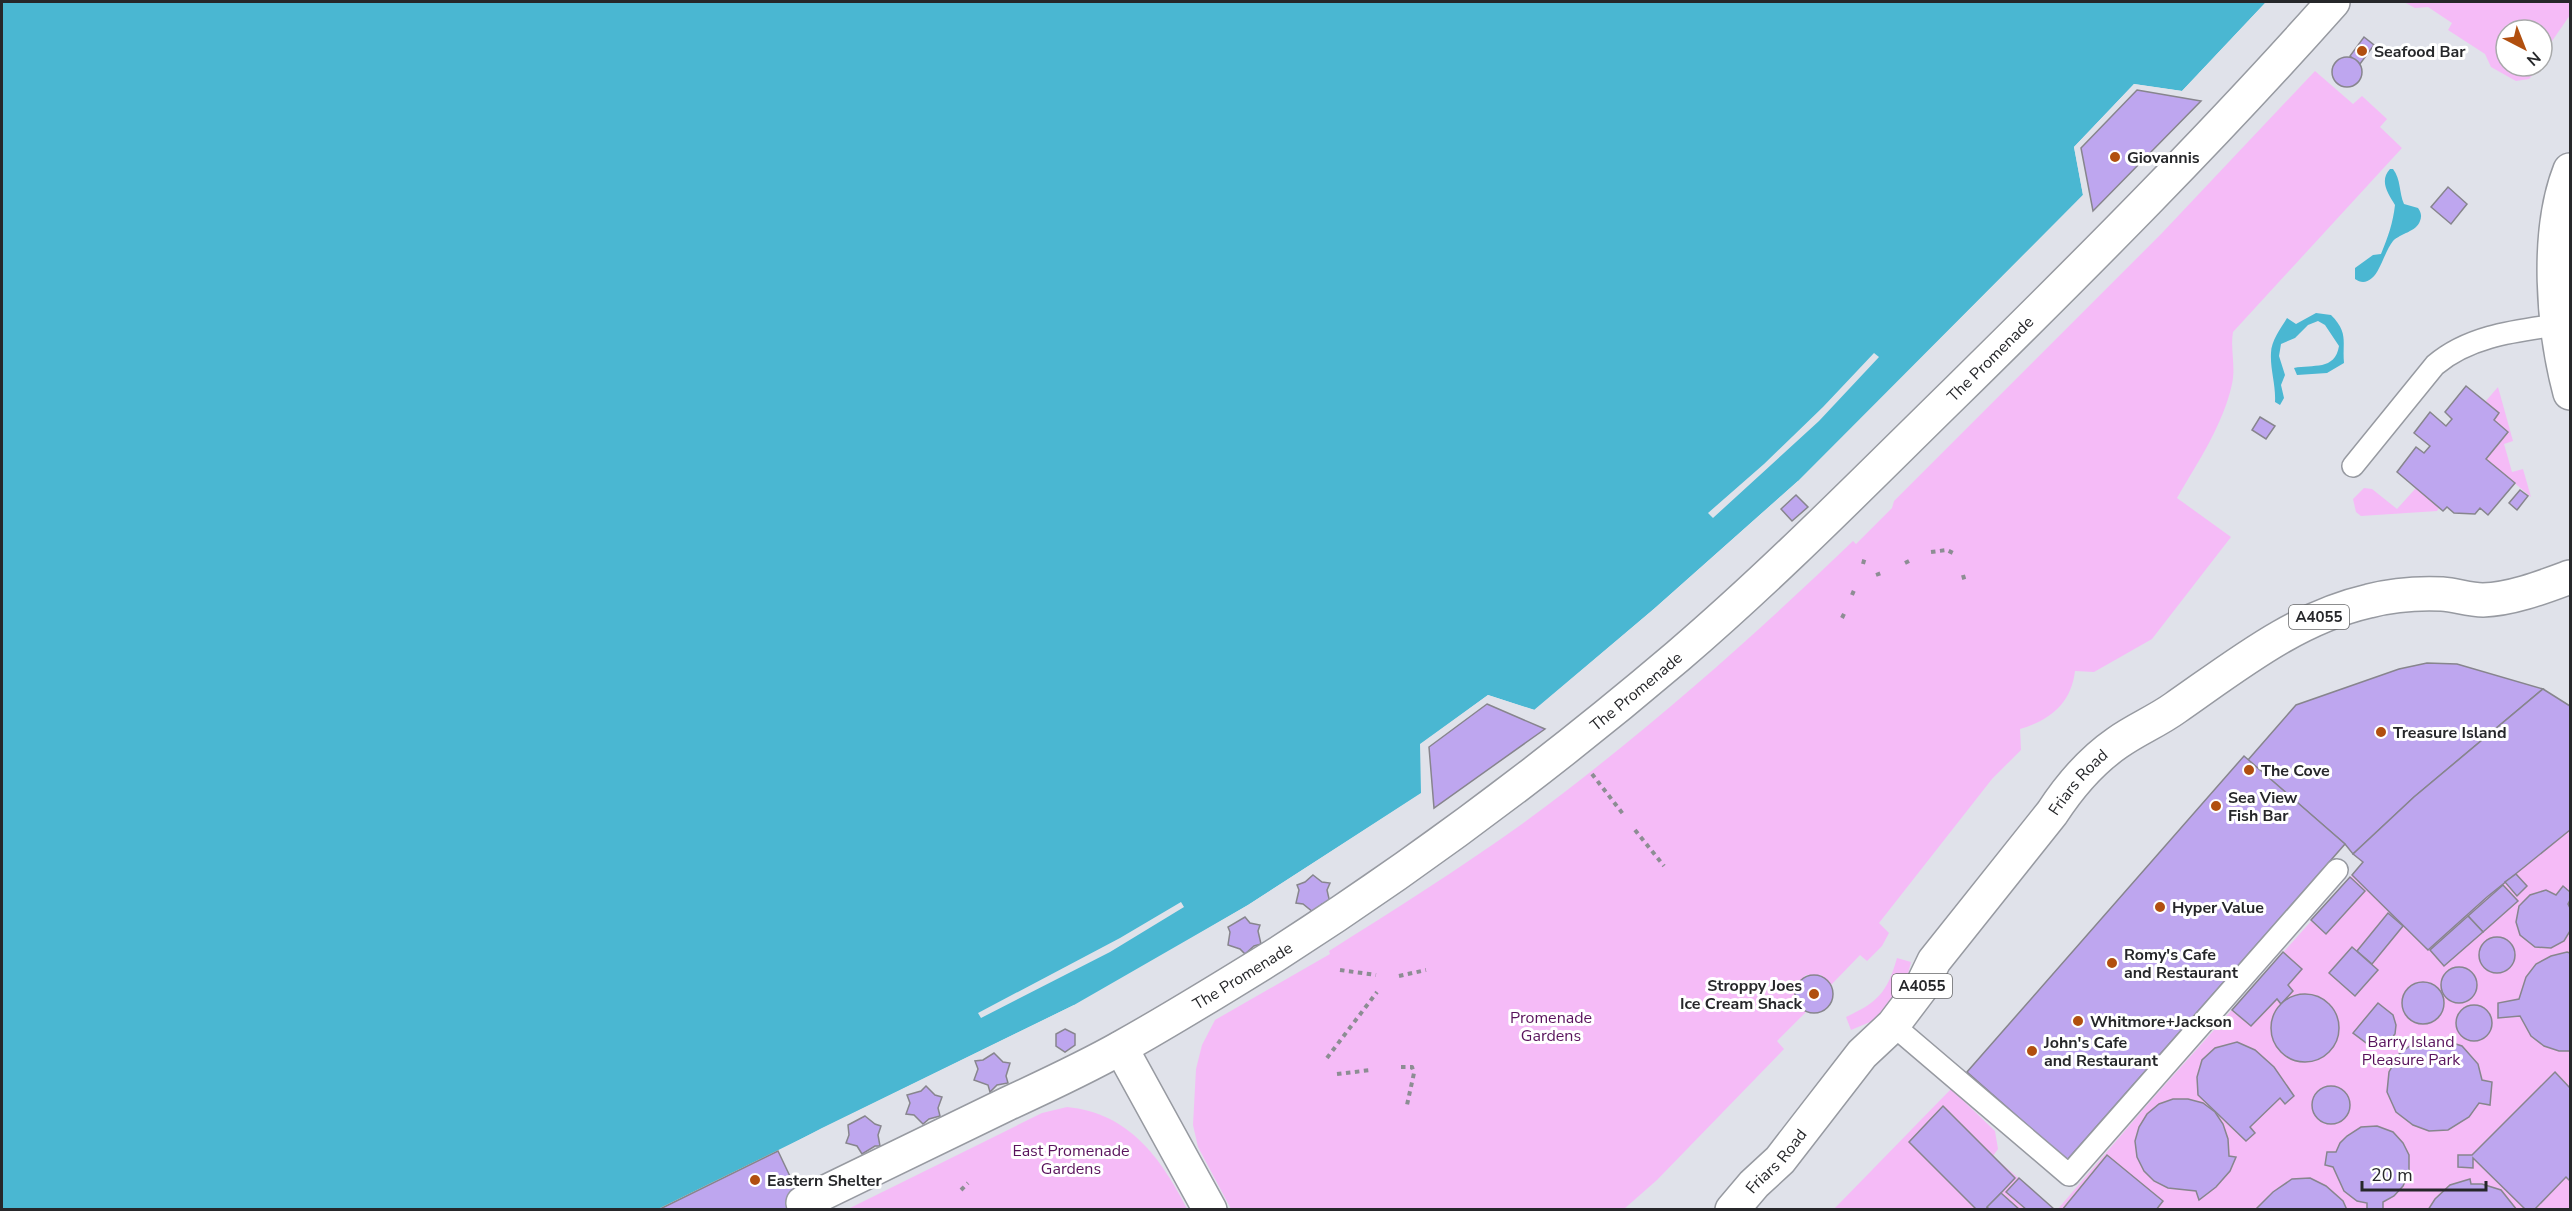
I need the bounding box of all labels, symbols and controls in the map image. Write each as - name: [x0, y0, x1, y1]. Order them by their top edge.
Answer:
- north arrow: [2494, 18, 2554, 78]
- place label: Seafood Bar: [2374, 41, 2466, 63]
- marker: Seafood Bar: [2355, 44, 2369, 58]
- text: N: [2522, 46, 2545, 71]
- place label: Giovannis: [2127, 147, 2200, 169]
- marker: Giovannis: [2108, 150, 2122, 164]
- street label: The Promenade: [1942, 311, 2039, 407]
- road number: A4055: [2289, 605, 2349, 629]
- street label: The Promenade: [1586, 647, 1687, 736]
- place label: Treasure Island: [2393, 722, 2507, 744]
- marker: Treasure Island: [2374, 725, 2388, 739]
- street label: Friars Road: [2044, 744, 2113, 820]
- place label: The Cove: [2261, 760, 2330, 782]
- marker: The Cove: [2242, 763, 2256, 777]
- place label: Sea View Fish Bar: [2228, 787, 2298, 827]
- marker: Sea View Fish Bar: [2209, 799, 2223, 813]
- place label: Hyper Value: [2172, 897, 2264, 919]
- marker: Hyper Value: [2153, 900, 2167, 914]
- street label: The Promenade: [1189, 937, 1297, 1015]
- place label: Romy's Cafe and Restaurant: [2124, 944, 2239, 984]
- marker: Romy's Cafe and Restaurant: [2105, 956, 2119, 970]
- road number: A4055: [1892, 974, 1952, 998]
- place label: Stroppy Joes Ice Cream Shack: [1680, 975, 1802, 1015]
- marker: Stroppy Joes Ice Cream Shack: [1807, 987, 1821, 1001]
- park label: Promenade Gardens: [1510, 1007, 1592, 1047]
- place label: Whitmore+Jackson: [2090, 1011, 2232, 1033]
- marker: Whitmore+Jackson: [2071, 1014, 2085, 1028]
- park label: Barry Island Pleasure Park: [2362, 1031, 2461, 1071]
- place label: John's Cafe and Restaurant: [2043, 1032, 2159, 1072]
- marker: John's Cafe and Restaurant: [2025, 1044, 2039, 1058]
- street label: Friars Road: [1741, 1124, 1812, 1198]
- park label: East Promenade Gardens: [1012, 1140, 1130, 1180]
- scale bar: [2362, 1154, 2486, 1192]
- text: 20 m: [2371, 1163, 2413, 1187]
- place label: Eastern Shelter: [767, 1170, 882, 1192]
- marker: Eastern Shelter: [748, 1173, 762, 1187]

